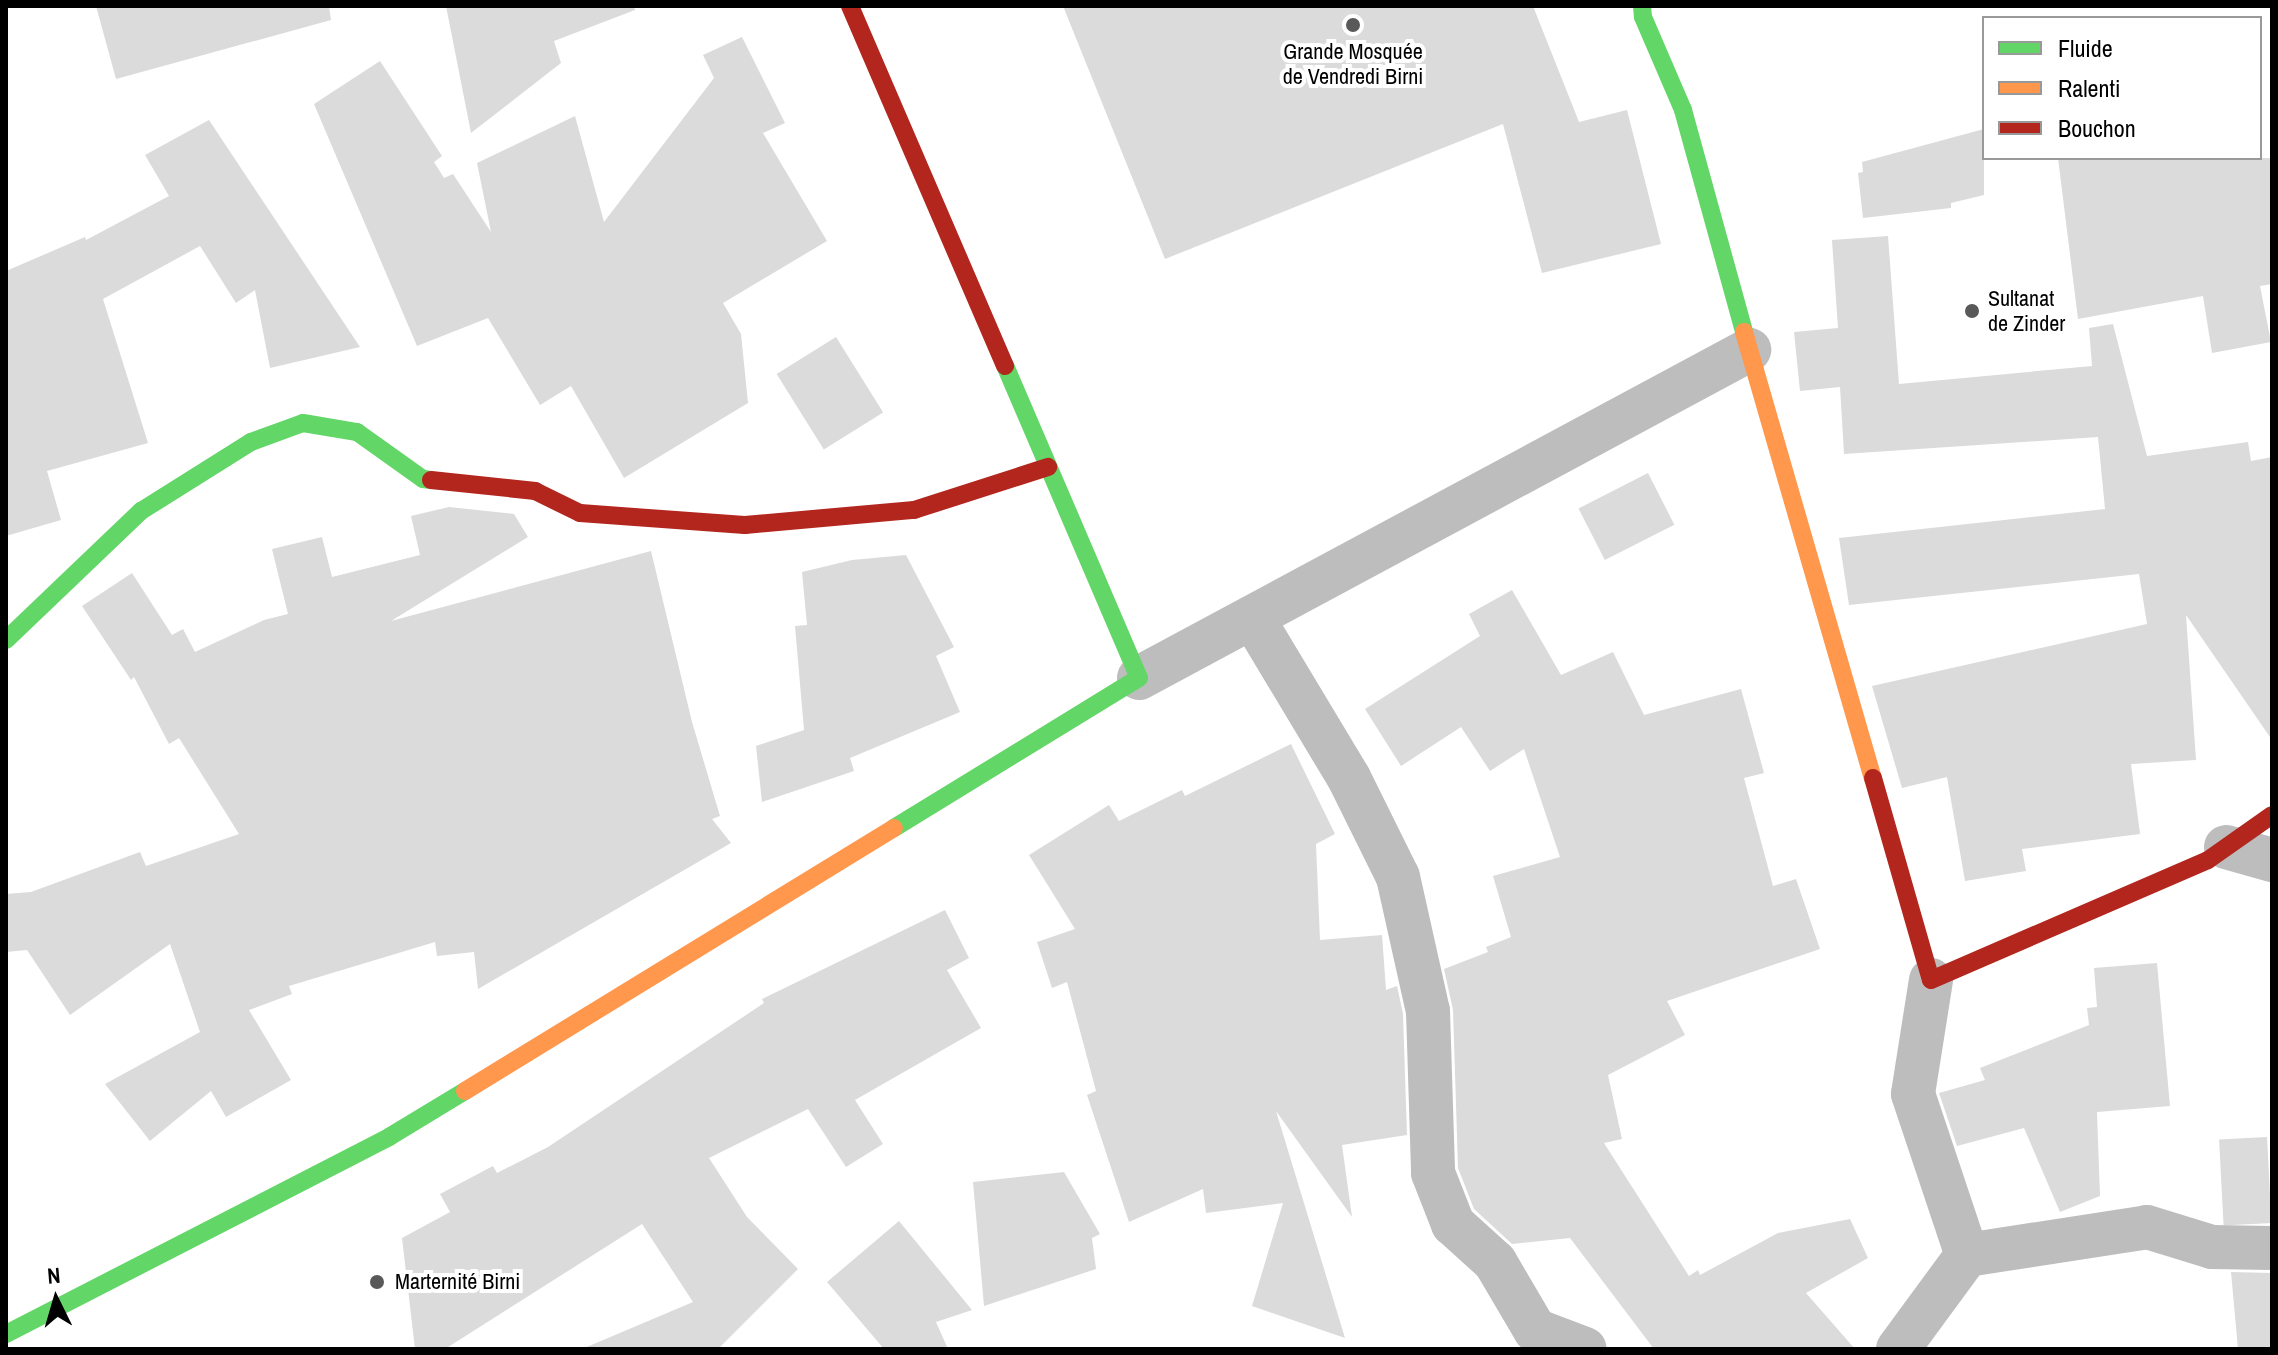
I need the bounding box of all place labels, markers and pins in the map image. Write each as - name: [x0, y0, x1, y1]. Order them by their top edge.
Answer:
- marker: Grande Mosquée de Vendredi Birni: [1344, 16, 1362, 34]
- place label: Grande Mosquée de Vendredi Birni: [1283, 38, 1423, 90]
- place label: Sultanat de Zinder: [1988, 285, 2065, 336]
- marker: Sultanat de Zinder: [1963, 302, 1981, 320]
- place label: Marternité Birni: [395, 1269, 520, 1295]
- marker: Marternité Birni: [366, 1271, 388, 1293]

